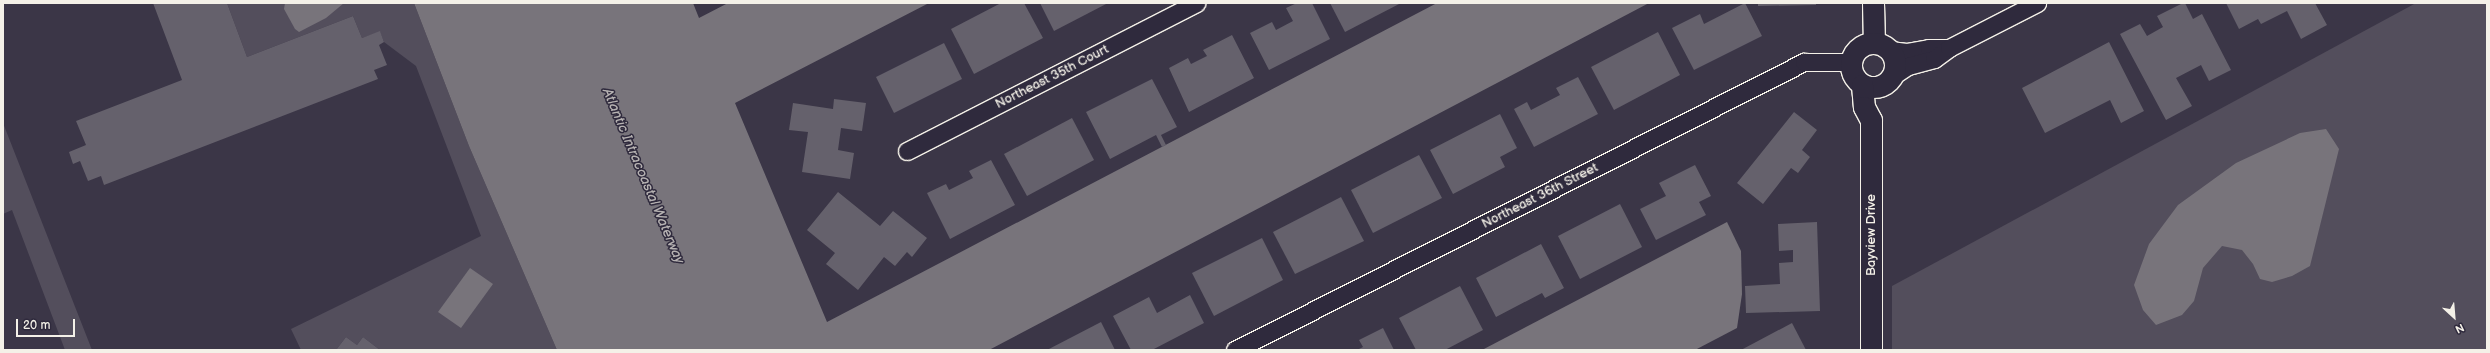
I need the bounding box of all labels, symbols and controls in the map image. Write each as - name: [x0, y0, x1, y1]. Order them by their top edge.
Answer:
- street label: Northeast 35th Court: [993, 42, 1111, 112]
- water label: Atlantic Intracoastal Waterway: [598, 85, 688, 267]
- street label: Northeast 36th Street: [1479, 160, 1601, 232]
- street label: Bayview Drive: [1863, 194, 1879, 276]
- north arrow: [2434, 297, 2474, 337]
- scale bar: [18, 311, 77, 337]
- text: 20 m: [23, 318, 50, 333]
- text: N: [2453, 321, 2466, 336]

